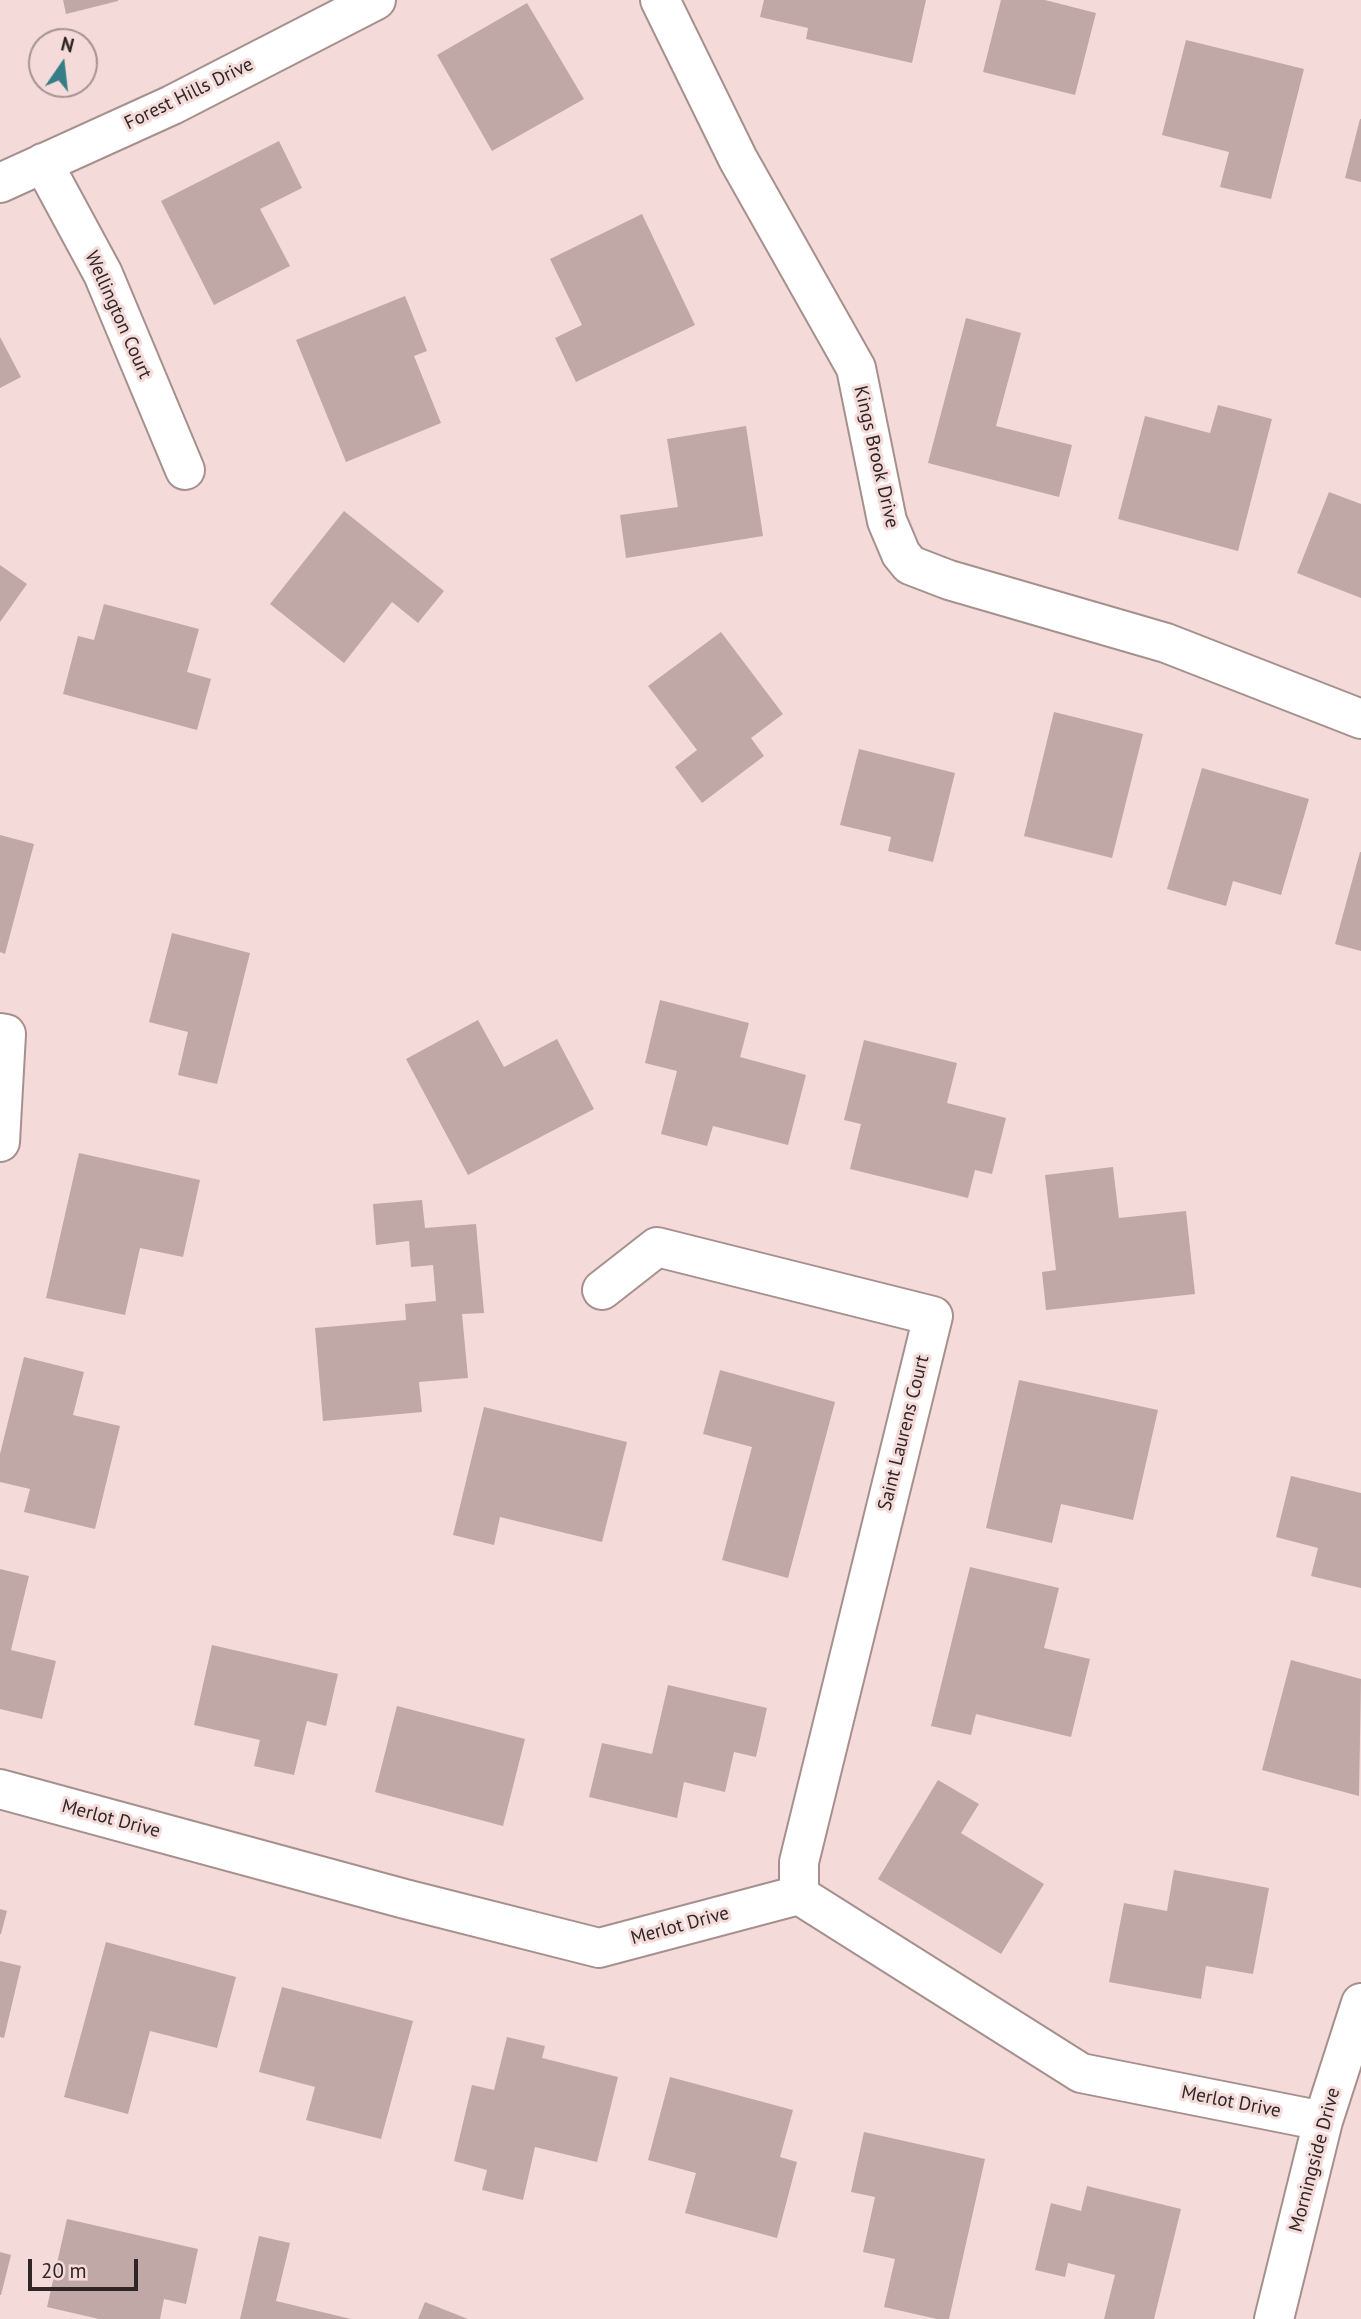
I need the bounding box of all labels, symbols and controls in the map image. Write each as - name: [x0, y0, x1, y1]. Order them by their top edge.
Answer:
- north arrow: [28, 28, 98, 98]
- text: N: [59, 31, 77, 58]
- street label: Forest Hills Drive: [121, 53, 257, 135]
- street label: Wellington Court: [80, 248, 156, 382]
- street label: Kings Brook Drive: [849, 384, 903, 530]
- street label: Saint Laurens Court: [874, 1353, 934, 1513]
- street label: Merlot Drive: [59, 1795, 163, 1843]
- street label: Merlot Drive: [628, 1902, 732, 1950]
- street label: Merlot Drive: [1179, 2081, 1283, 2123]
- street label: Morningside Drive: [1285, 2085, 1345, 2235]
- scale bar: [32, 2246, 142, 2290]
- text: 20 m: [41, 2257, 87, 2284]

